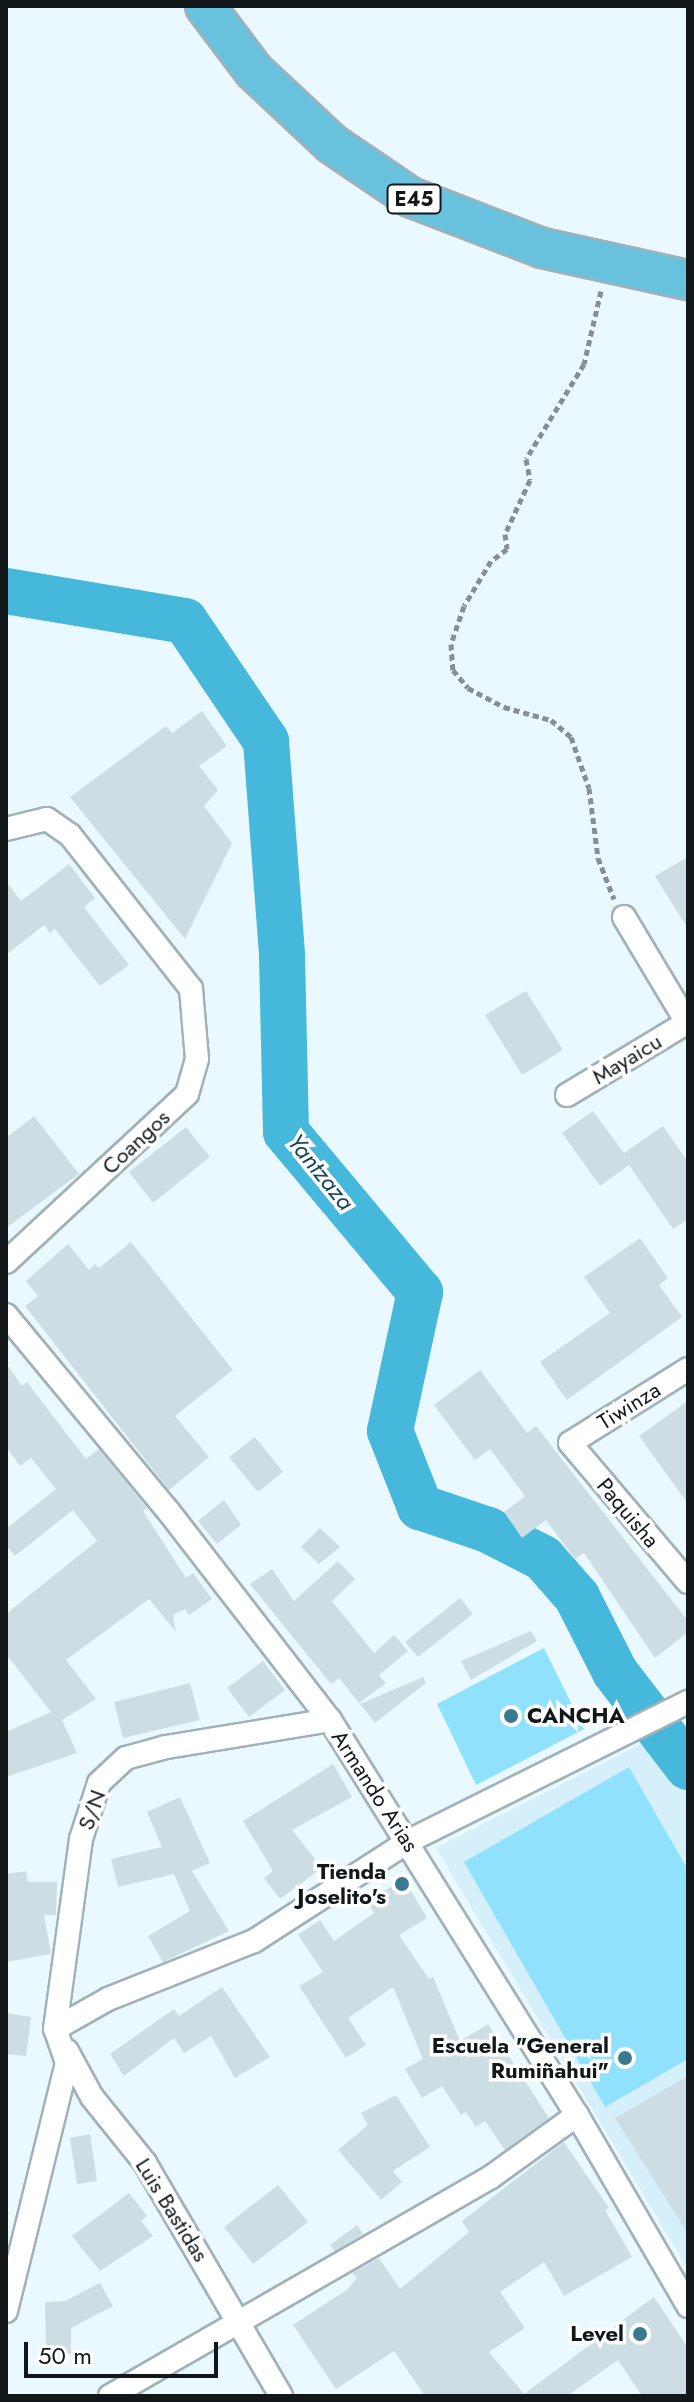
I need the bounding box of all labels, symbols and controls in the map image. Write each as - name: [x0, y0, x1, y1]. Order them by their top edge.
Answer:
- road number: E45: [386, 183, 442, 215]
- street label: Mayaicu: [587, 1028, 667, 1090]
- street label: Coangos: [97, 1104, 175, 1180]
- water label: Yantzaza: [282, 1128, 360, 1216]
- street label: Tiwinza: [593, 1377, 665, 1435]
- street label: Paquisha: [591, 1473, 665, 1553]
- place label: CANCHA: [527, 1703, 625, 1729]
- marker: CANCHA: [502, 1707, 520, 1725]
- street label: Armando Arias: [326, 1725, 424, 1857]
- street label: S/N: [73, 1786, 111, 1834]
- place label: Tienda Joselito's: [297, 1858, 386, 1910]
- marker: Tienda Joselito's: [393, 1875, 411, 1893]
- place label: Escuela "General Rumiñahui": [432, 2032, 609, 2084]
- marker: Escuela "General Rumiñahui": [616, 2049, 634, 2067]
- street label: Luis Bastidas: [130, 2153, 214, 2267]
- place label: Level: [570, 2321, 624, 2347]
- marker: Level: [631, 2325, 649, 2343]
- scale bar: [28, 2326, 222, 2376]
- text: 50 m: [38, 2338, 92, 2373]

